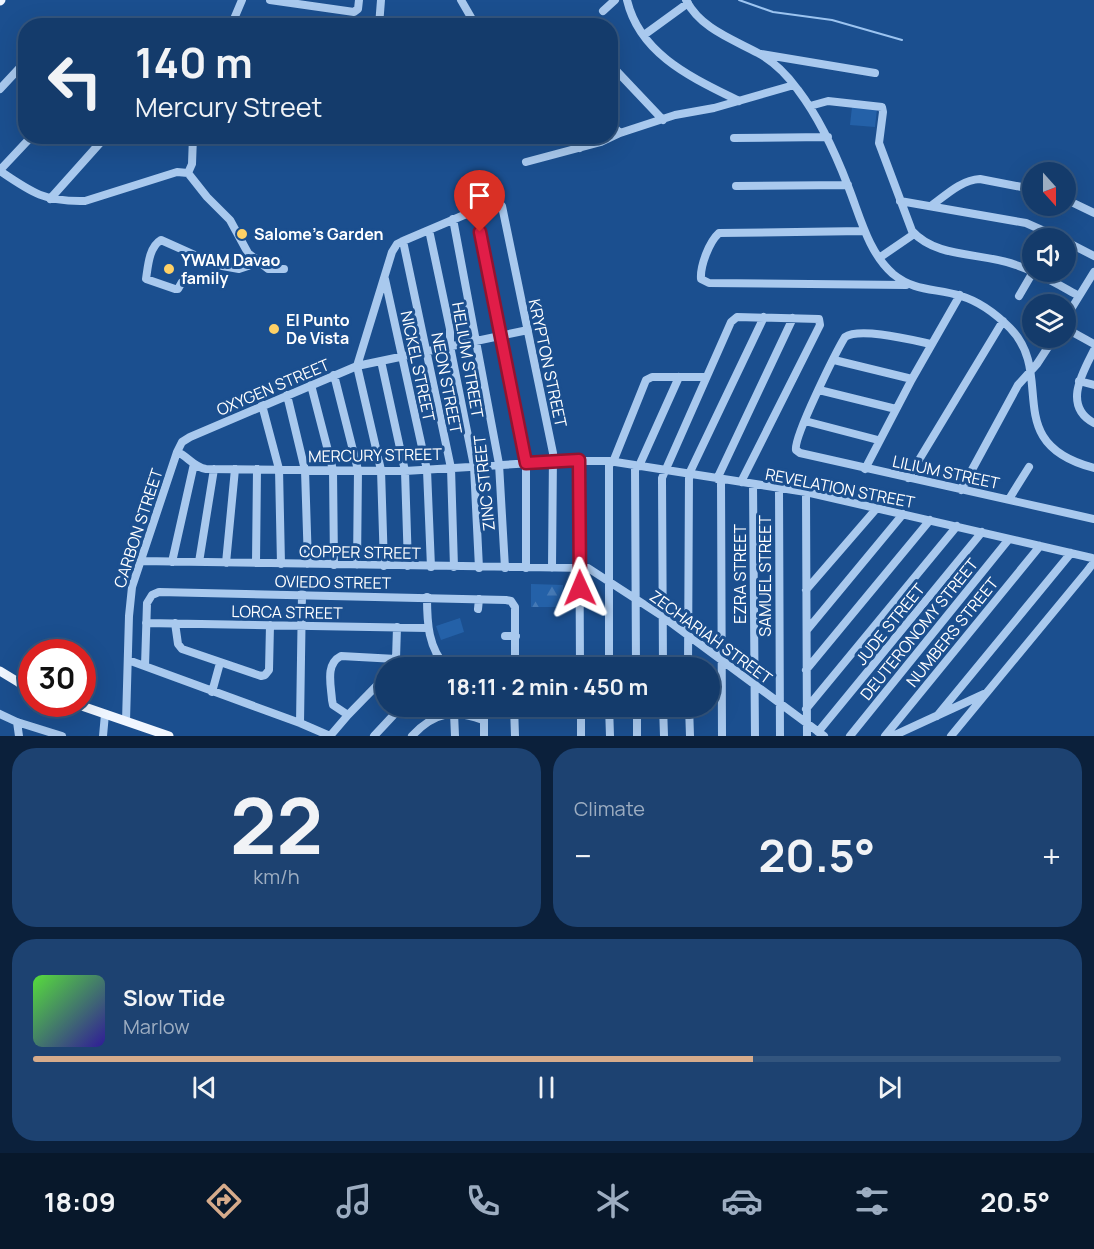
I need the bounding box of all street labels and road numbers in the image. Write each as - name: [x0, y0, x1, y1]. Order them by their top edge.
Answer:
- street label: KRYPTON STREET: [524, 297, 572, 430]
- street label: HELIUM STREET: [447, 300, 489, 420]
- street label: NICKEL STREET: [396, 309, 441, 424]
- street label: NEON STREET: [426, 331, 468, 436]
- street label: OXYGEN STREET: [213, 353, 333, 421]
- street label: ZINC STREET: [468, 433, 500, 532]
- street label: MERCURY STREET: [308, 443, 443, 467]
- street label: LILIUM STREET: [890, 450, 1002, 494]
- street label: REVELATION STREET: [763, 463, 917, 513]
- street label: CARBON STREET: [108, 465, 168, 590]
- street label: SAMUEL STREET: [754, 515, 776, 637]
- street label: EZRA STREET: [729, 524, 751, 624]
- street label: COPPER STREET: [299, 540, 422, 564]
- street label: DEUTERONOMY STREET: [855, 553, 983, 704]
- street label: OVIEDO STREET: [275, 570, 392, 594]
- street label: NUMBERS STREET: [901, 572, 1003, 691]
- street label: JUDE STREET: [850, 578, 930, 669]
- street label: ZECHARIAH STREET: [645, 585, 777, 689]
- street label: LORCA STREET: [231, 600, 343, 624]

